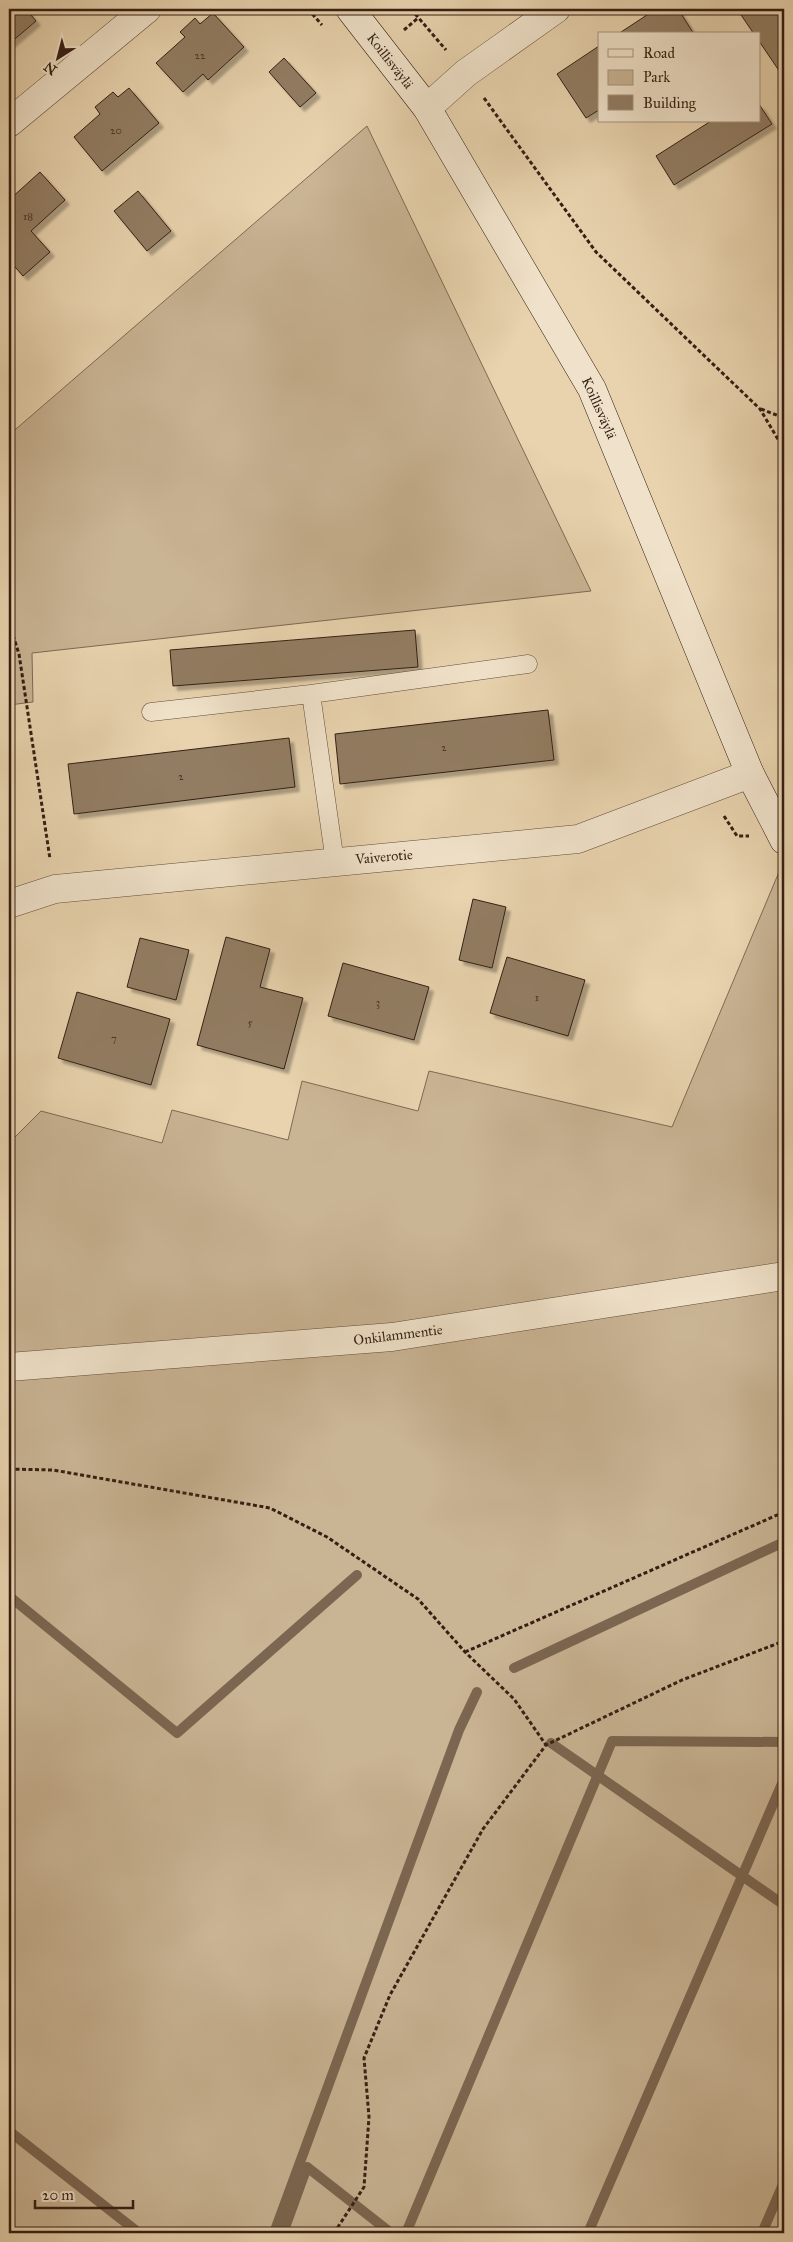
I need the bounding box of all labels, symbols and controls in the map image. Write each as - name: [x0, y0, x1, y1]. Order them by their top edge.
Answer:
- street label: Koillisväylä: [363, 30, 417, 92]
- north arrow: [32, 32, 82, 82]
- legend: [598, 32, 760, 122]
- text: Road: [643, 44, 675, 62]
- house number: 22: [195, 49, 206, 62]
- text: N: [41, 58, 60, 78]
- text: Park: [643, 68, 670, 86]
- text: Building: [643, 94, 697, 112]
- house number: 20: [110, 124, 122, 137]
- house number: 18: [23, 210, 33, 223]
- street label: Koillisväylä: [578, 374, 620, 442]
- house number: 2: [441, 741, 447, 754]
- house number: 2: [178, 770, 184, 783]
- street label: Vaiverotie: [354, 846, 414, 868]
- house number: 1: [535, 991, 539, 1004]
- house number: 3: [376, 996, 380, 1009]
- house number: 5: [247, 1016, 253, 1029]
- house number: 7: [111, 1032, 117, 1045]
- street label: Onkilammentie: [352, 1321, 444, 1349]
- scale bar: [35, 2177, 132, 2209]
- text: 20 m: [42, 2186, 74, 2204]

